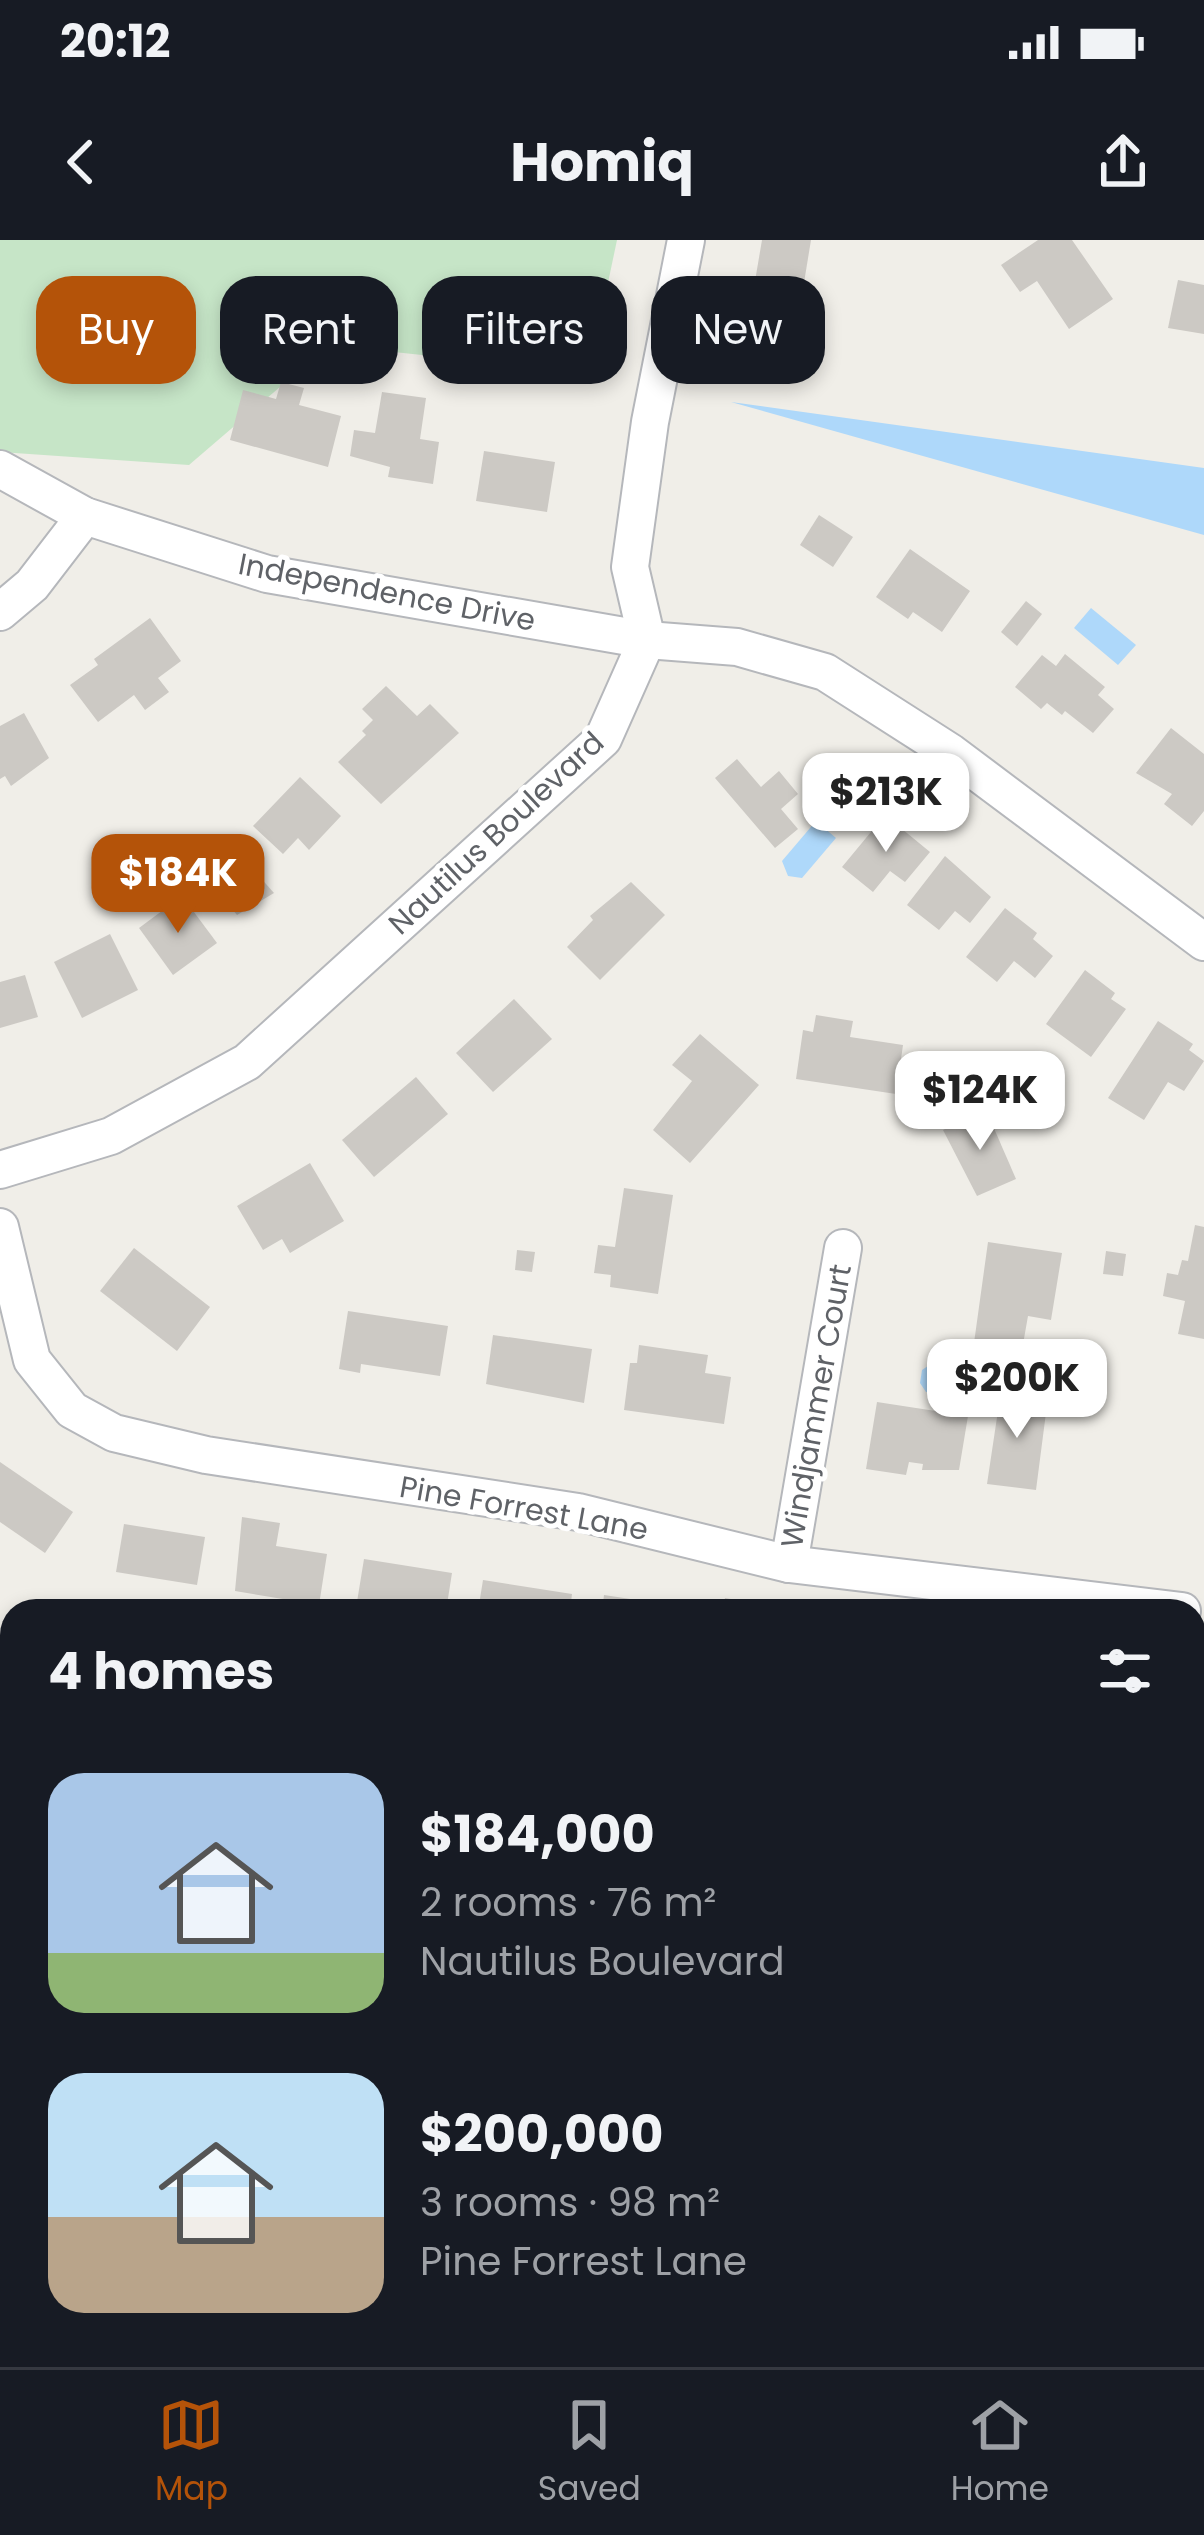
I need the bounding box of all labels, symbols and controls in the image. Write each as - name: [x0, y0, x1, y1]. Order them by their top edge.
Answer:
- text: 20:12: [60, 10, 170, 73]
- text: Homiq: [510, 124, 694, 200]
- icon: back: [48, 129, 114, 195]
- icon: share: [1090, 129, 1156, 195]
- chip: Buy: [36, 276, 196, 384]
- chip: Rent: [220, 276, 398, 384]
- chip: Filters: [422, 276, 627, 384]
- chip: New: [651, 276, 825, 384]
- street label: Independence Drive: [235, 542, 539, 642]
- street label: Nautilus Boulevard: [379, 722, 613, 944]
- pin: $213K: [802, 753, 970, 855]
- text: $213K: [829, 764, 943, 819]
- pin: $184K: [94, 834, 262, 936]
- text: $184K: [118, 845, 238, 900]
- pin: $124K: [896, 1051, 1064, 1153]
- text: $124K: [922, 1062, 1038, 1117]
- street label: Windjammer Court: [770, 1261, 862, 1551]
- pin: $200K: [933, 1339, 1101, 1441]
- text: $200K: [954, 1350, 1080, 1405]
- street label: Pine Forrest Lane: [396, 1465, 652, 1551]
- text: 4 homes: [48, 1635, 274, 1707]
- icon: filters: [1092, 1638, 1158, 1704]
- text: $184,000: [420, 1798, 655, 1870]
- icon: home: [144, 1821, 288, 1965]
- text: 2 rooms · 76 m²: [420, 1875, 716, 1930]
- text: Nautilus Boulevard: [420, 1934, 785, 1989]
- text: $200,000: [420, 2098, 664, 2170]
- icon: home: [144, 2121, 288, 2265]
- text: 3 rooms · 98 m²: [420, 2175, 720, 2230]
- text: Pine Forrest Lane: [420, 2234, 747, 2289]
- tab: Map: [155, 2392, 228, 2514]
- tab: Saved: [538, 2392, 641, 2514]
- tab: Home: [951, 2392, 1049, 2514]

